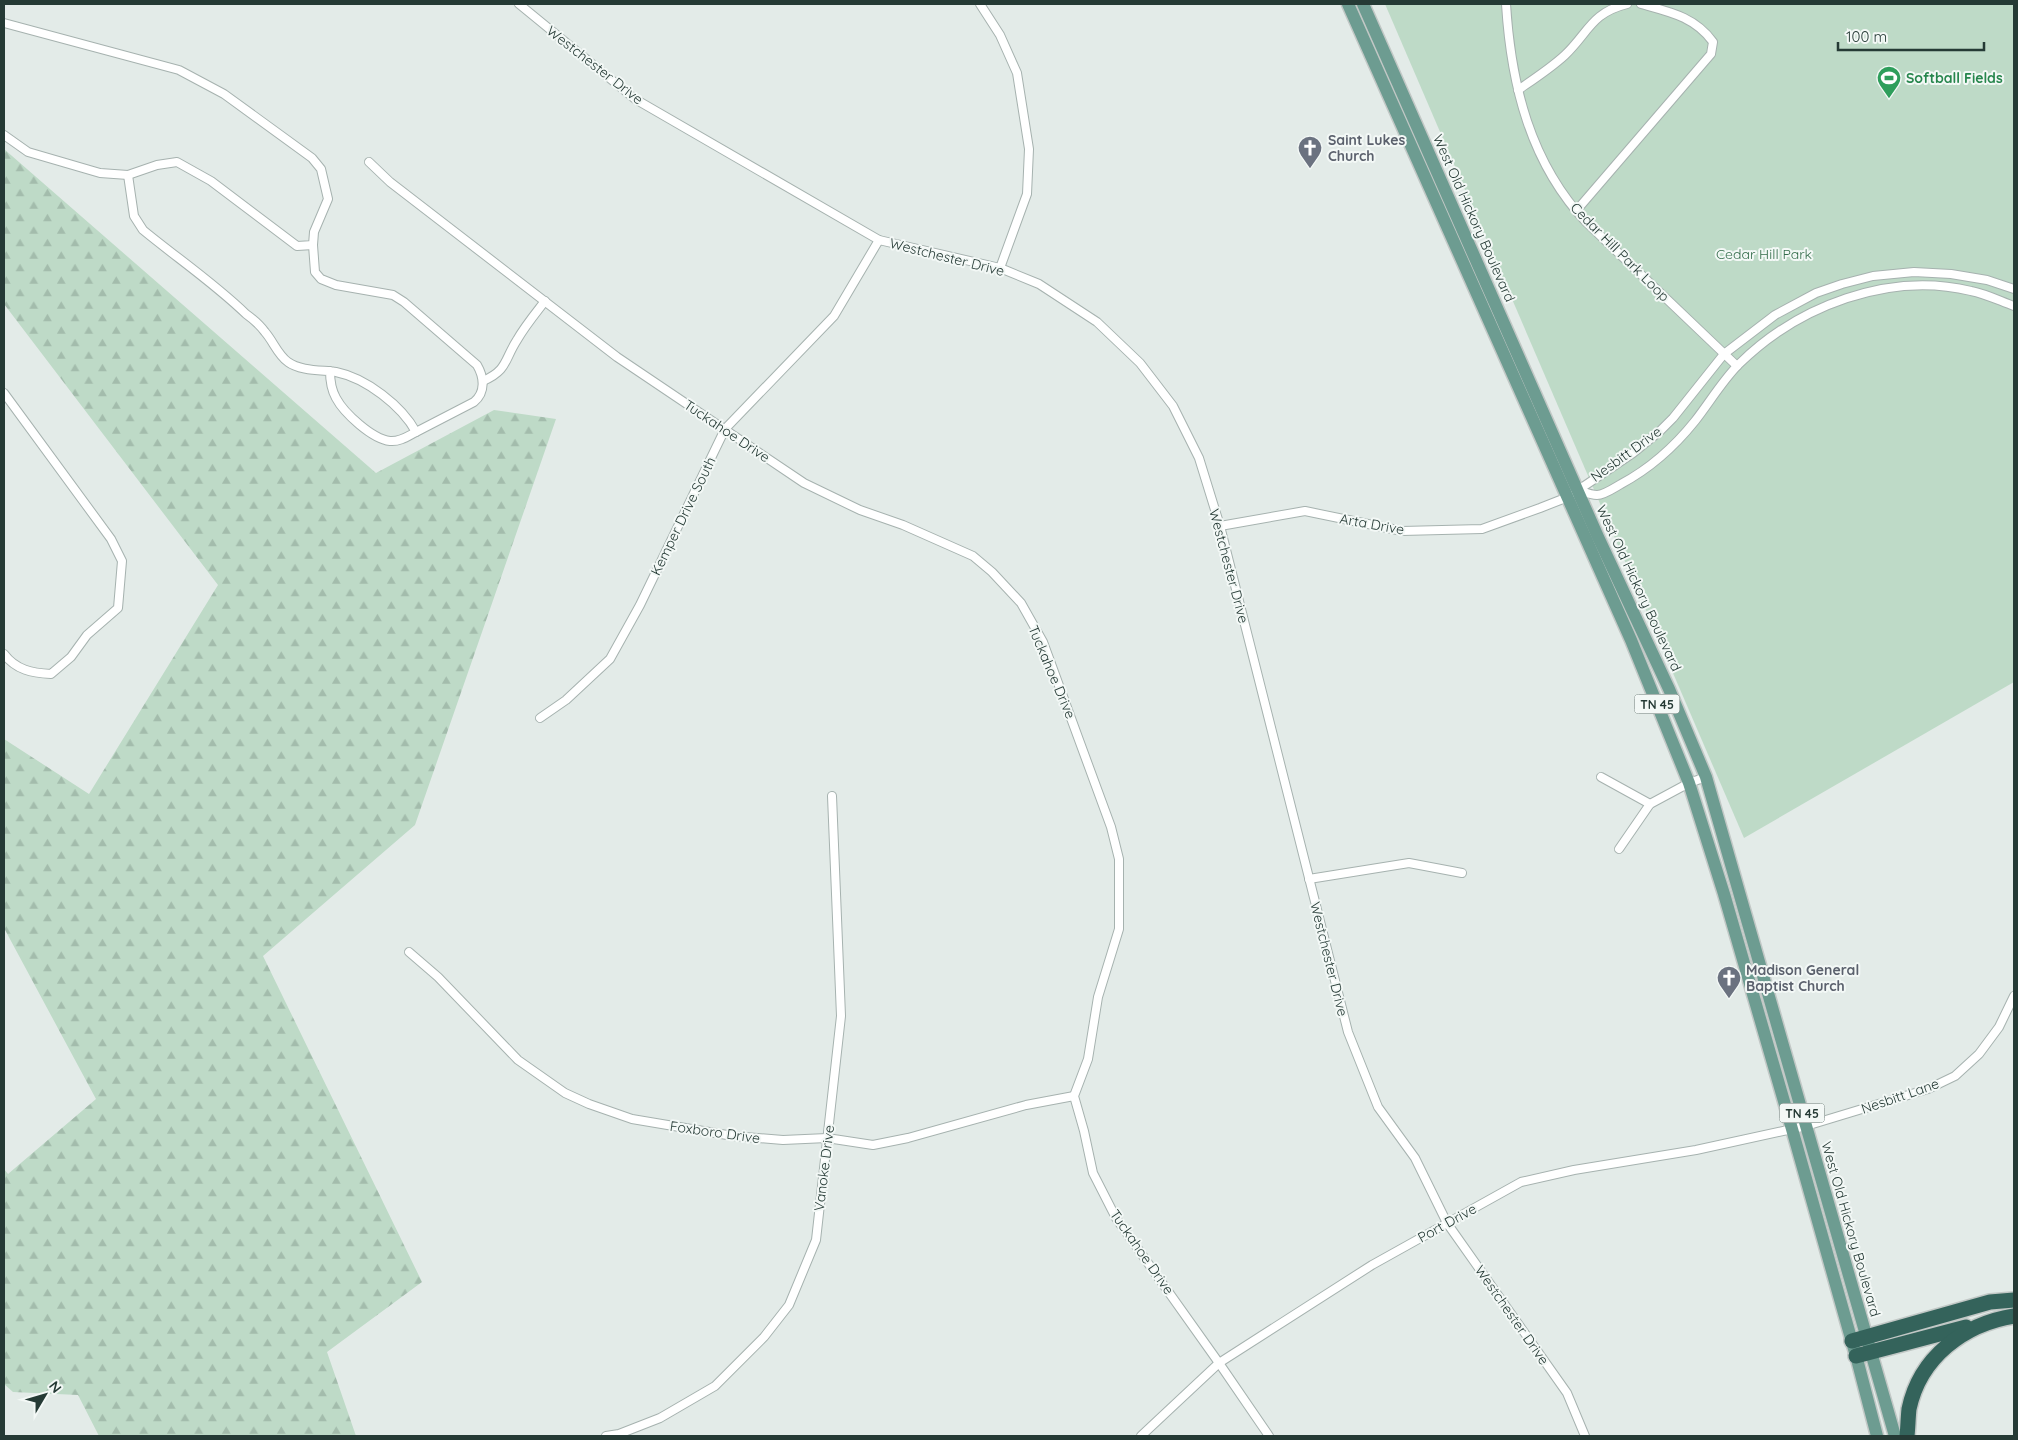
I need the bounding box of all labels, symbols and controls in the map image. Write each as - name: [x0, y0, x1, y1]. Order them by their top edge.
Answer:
- scale bar: [1838, 20, 1984, 52]
- street label: Westchester Drive: [543, 22, 647, 108]
- text: 100 m: [1846, 27, 1887, 46]
- sports icon: Softball Fields: [1876, 65, 1902, 99]
- place label: Softball Fields: [1906, 69, 2003, 87]
- place label: Saint Lukes Church: [1328, 131, 1405, 165]
- street label: West Old Hickory Boulevard: [1429, 131, 1519, 305]
- church icon: Saint Lukes Church: [1297, 135, 1323, 169]
- street label: Cedar Hill Park Loop: [1567, 199, 1673, 305]
- street label: Westchester Drive: [888, 234, 1006, 280]
- park label: Cedar Hill Park: [1716, 245, 1812, 263]
- street label: Tuckahoe Drive: [681, 396, 773, 466]
- street label: Nesbitt Drive: [1587, 422, 1665, 486]
- street label: Kemper Drive South: [646, 454, 720, 578]
- street label: West Old Hickory Boulevard: [1592, 502, 1686, 674]
- street label: Westchester Drive: [1205, 507, 1253, 625]
- street label: Arta Drive: [1338, 509, 1406, 539]
- street label: Tuckahoe Drive: [1024, 623, 1080, 722]
- road number: TN 45: [1634, 694, 1680, 714]
- street label: Westchester Drive: [1306, 900, 1352, 1018]
- place label: Madison General Baptist Church: [1746, 961, 1859, 995]
- church icon: Madison General Baptist Church: [1716, 965, 1742, 999]
- street label: Nesbitt Lane: [1859, 1074, 1941, 1118]
- road number: TN 45: [1780, 1104, 1824, 1122]
- street label: Foxboro Drive: [669, 1117, 761, 1147]
- street label: Vanoke Drive: [810, 1124, 838, 1212]
- street label: West Old Hickory Boulevard: [1817, 1139, 1885, 1319]
- street label: Port Drive: [1415, 1199, 1480, 1246]
- street label: Tuckahoe Drive: [1106, 1206, 1178, 1298]
- street label: Westchester Drive: [1471, 1262, 1553, 1368]
- north arrow: [20, 1370, 70, 1420]
- text: N: [45, 1377, 66, 1397]

